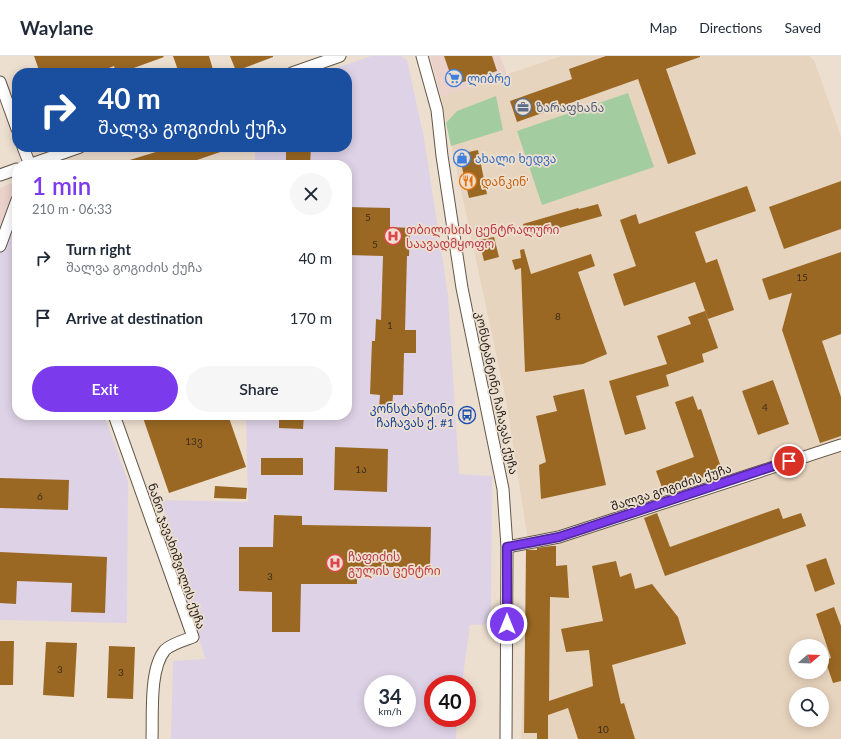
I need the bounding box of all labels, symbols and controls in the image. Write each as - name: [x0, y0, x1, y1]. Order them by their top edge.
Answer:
- text: Waylane: [20, 16, 93, 39]
- text: Map: [650, 19, 677, 36]
- text: Directions: [699, 19, 762, 36]
- text: Saved: [784, 19, 821, 36]
- supermarket icon: ლიბრე: [444, 68, 464, 88]
- place label: ლიბრე: [467, 71, 511, 87]
- text: 40 m: [98, 81, 161, 115]
- icon: right: [32, 84, 84, 136]
- office icon: ზარაფხანა: [513, 97, 533, 117]
- place label: ზარაფხანა: [536, 100, 604, 115]
- text: შალვა გოგიძის ქუჩა: [98, 116, 287, 138]
- shop icon: ახალი ხედვა: [452, 148, 472, 168]
- place label: ახალი ხედვა: [475, 151, 556, 167]
- text: 1 min: [32, 171, 91, 200]
- restaurant icon: დანკინ': [458, 171, 478, 191]
- button: close: [290, 173, 332, 215]
- place label: დანკინ': [481, 174, 529, 190]
- text: 210 m · 06:33: [32, 201, 112, 217]
- house number: 5: [365, 211, 371, 223]
- place label: თბილისის ცენტრალური საავადმყოფო: [406, 222, 560, 252]
- hospital icon: თბილისის ცენტრალური საავადმყოფო: [383, 226, 403, 246]
- house number: 5: [372, 238, 378, 250]
- text: Turn right: [66, 240, 131, 258]
- icon: right: [32, 247, 54, 269]
- text: 40 m: [298, 249, 332, 267]
- text: შალვა გოგიძის ქუჩა: [66, 259, 202, 275]
- house number: 15: [796, 271, 808, 283]
- icon: arrive: [32, 307, 54, 329]
- text: Arrive at destination: [66, 309, 203, 327]
- text: 170 m: [290, 309, 332, 327]
- street label: კონსტანტინე ჩაჩავას ქუჩა: [472, 310, 522, 476]
- house number: 8: [555, 310, 561, 322]
- house number: 1: [387, 319, 393, 331]
- button: Exit: [32, 366, 178, 412]
- button: Share: [186, 366, 332, 412]
- place label: კონსტანტინე ჩაჩავას ქ. #1: [370, 401, 454, 430]
- house number: 4: [762, 401, 768, 413]
- bus stop icon: კონსტანტინე ჩაჩავას ქ. #1: [457, 405, 477, 425]
- house number: 13ვ: [185, 435, 203, 448]
- pin: [772, 444, 806, 478]
- icon: arrive: [778, 450, 800, 472]
- street label: შალვა გოგიძის ქუჩა: [609, 460, 734, 515]
- house number: 1ა: [355, 463, 367, 475]
- street label: ნანო ჯავახიშვილის ქუჩა: [144, 481, 209, 631]
- house number: 6: [37, 490, 43, 502]
- place label: ჩაფიძის გულის ცენტრი: [348, 549, 441, 579]
- hospital icon: ჩაფიძის გულის ცენტრი: [325, 553, 345, 573]
- house number: 3: [267, 570, 273, 582]
- position arrow: [486, 603, 528, 645]
- north arrow: [789, 639, 829, 679]
- map controls: [789, 639, 829, 727]
- house number: 3: [57, 663, 63, 675]
- house number: 3: [118, 666, 124, 678]
- speed limit sign: 40: [424, 675, 476, 727]
- text: 34: [378, 684, 402, 708]
- button: search: [789, 687, 829, 727]
- text: km/h: [378, 705, 402, 717]
- house number: 10: [597, 723, 609, 735]

